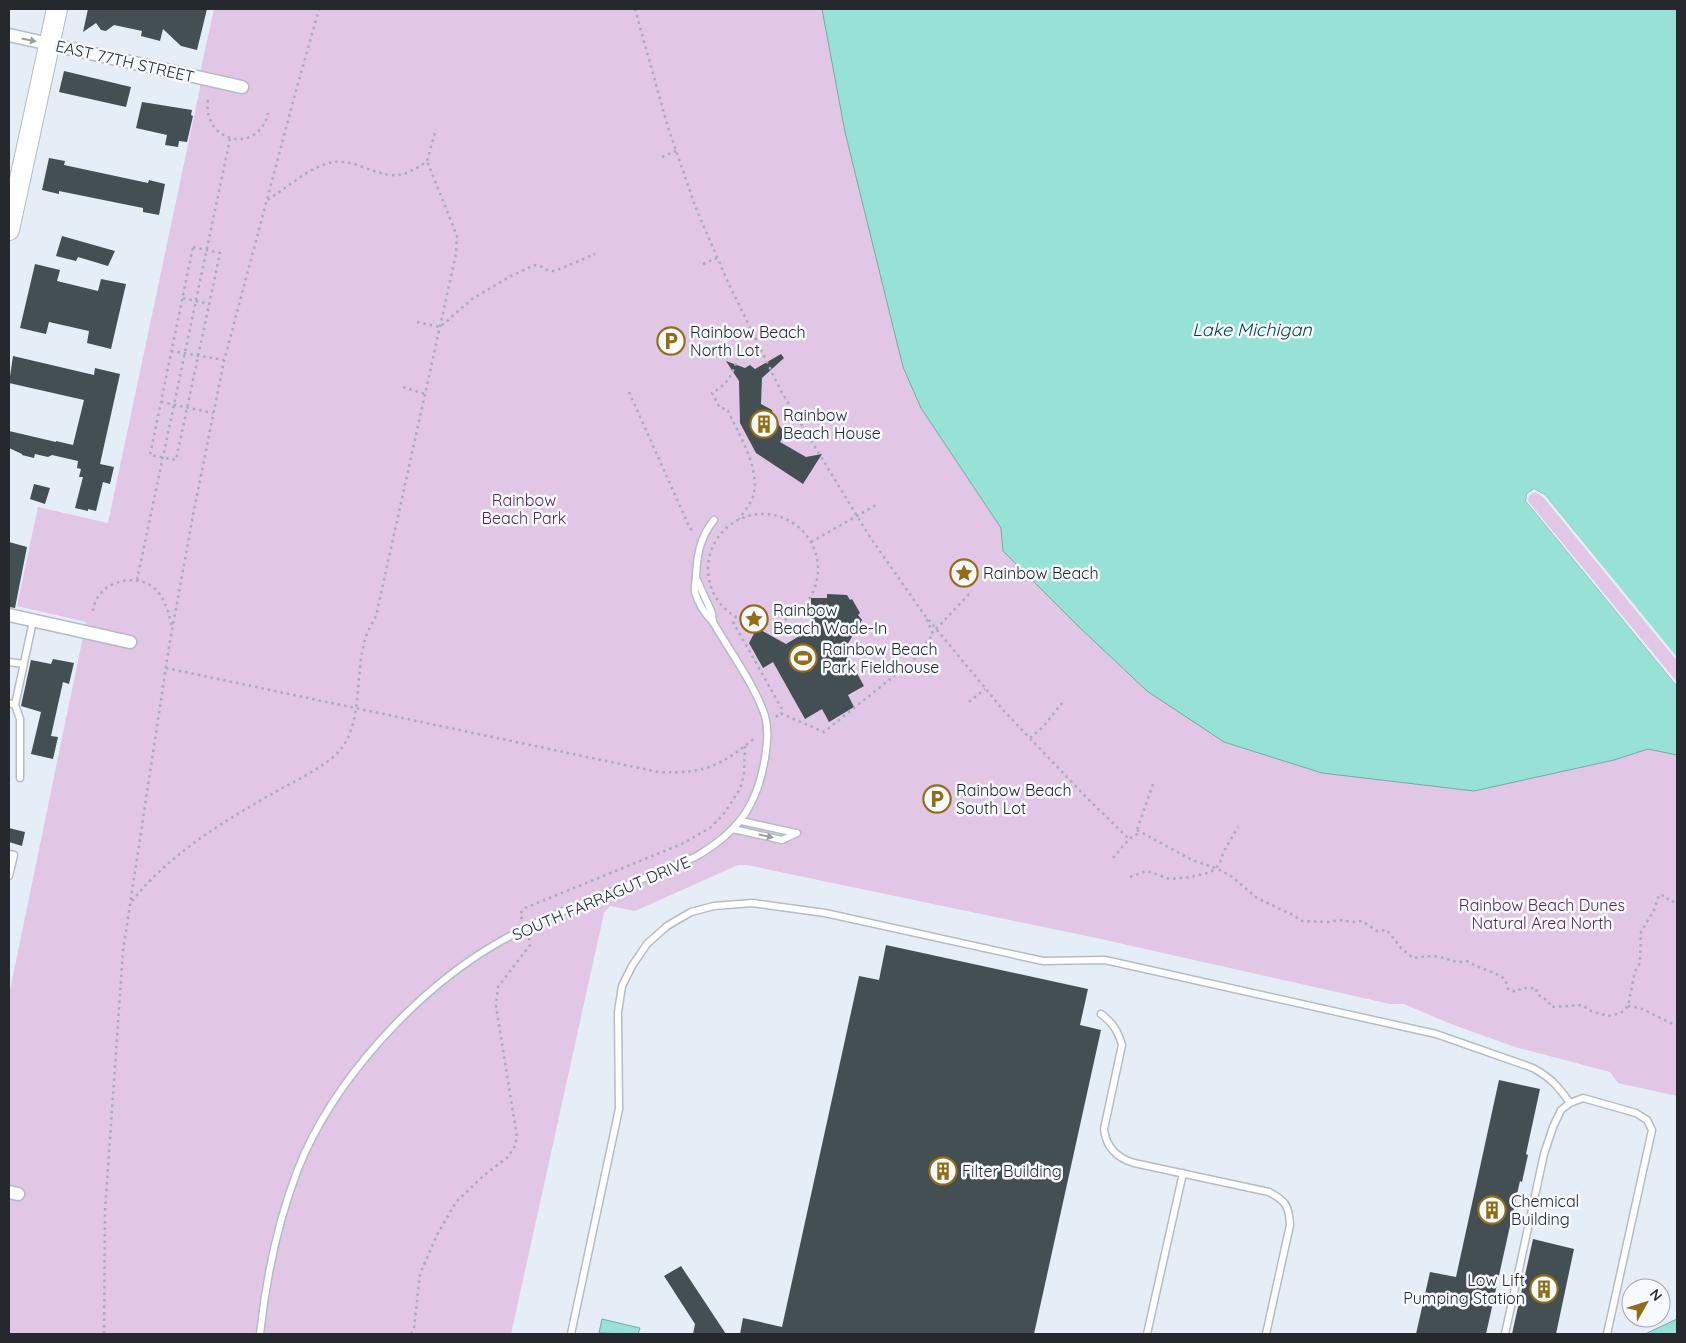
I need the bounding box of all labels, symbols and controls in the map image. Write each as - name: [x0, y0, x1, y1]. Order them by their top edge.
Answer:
- street label: EAST 77TH STREET: [54, 35, 197, 87]
- one-way arrow: [21, 36, 37, 44]
- water label: Lake Michigan: [1192, 318, 1312, 341]
- place label: Rainbow Beach North Lot: [690, 322, 806, 360]
- parking icon: Rainbow Beach North Lot: [656, 326, 686, 356]
- place label: Rainbow Beach House: [783, 405, 881, 443]
- building icon: Rainbow Beach House: [749, 409, 779, 439]
- park label: Rainbow Beach Park: [482, 490, 566, 528]
- place icon: Rainbow Beach: [949, 558, 979, 588]
- place label: Rainbow Beach: [983, 563, 1099, 583]
- place label: Rainbow Beach Wade-In: [773, 600, 887, 638]
- place icon: Rainbow Beach Wade-In: [739, 604, 769, 634]
- place label: Rainbow Beach Park Fieldhouse: [822, 639, 939, 677]
- sports icon: Rainbow Beach Park Fieldhouse: [788, 643, 818, 673]
- place label: Rainbow Beach South Lot: [956, 780, 1072, 818]
- parking icon: Rainbow Beach South Lot: [922, 784, 952, 814]
- one-way arrow: [758, 832, 773, 840]
- street label: SOUTH FARRAGUT DRIVE: [509, 851, 693, 945]
- park label: Rainbow Beach Dunes Natural Area North: [1459, 895, 1625, 933]
- building icon: Filter Building: [928, 1156, 958, 1186]
- place label: Filter Building: [962, 1161, 1062, 1181]
- place label: Chemical Building: [1511, 1191, 1579, 1229]
- building icon: Chemical Building: [1477, 1195, 1507, 1225]
- place label: Low Lift Pumping Station: [1403, 1270, 1525, 1308]
- building icon: Low Lift Pumping Station: [1529, 1274, 1559, 1304]
- north arrow: [1621, 1278, 1671, 1328]
- text: N: [1646, 1285, 1666, 1304]

